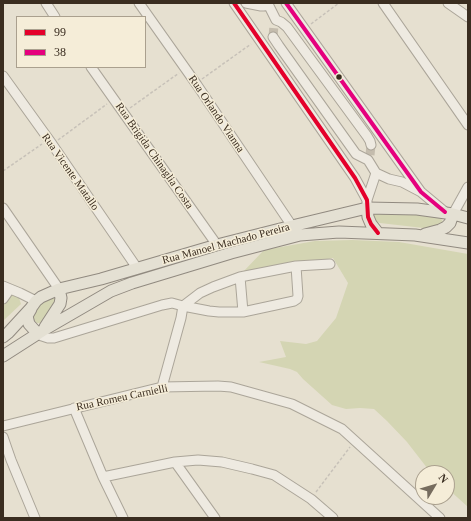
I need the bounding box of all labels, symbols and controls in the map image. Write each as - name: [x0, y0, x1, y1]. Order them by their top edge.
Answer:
- legend: [16, 16, 146, 68]
- text: 99: [54, 25, 66, 39]
- text: 38: [54, 45, 66, 59]
- unlabelled marker: [334, 72, 344, 82]
- street label: Rua Orlando Vianna: [185, 73, 247, 155]
- street label: Rua Brigida Chinaglia Costa: [112, 100, 196, 212]
- street label: Rua Vicente Matallo: [39, 131, 101, 213]
- street label: Rua Manoel Machado Pereira: [161, 221, 291, 267]
- street label: Rua Romeu Carnielli: [75, 382, 169, 414]
- north arrow: [415, 465, 455, 505]
- text: N: [436, 471, 451, 485]

